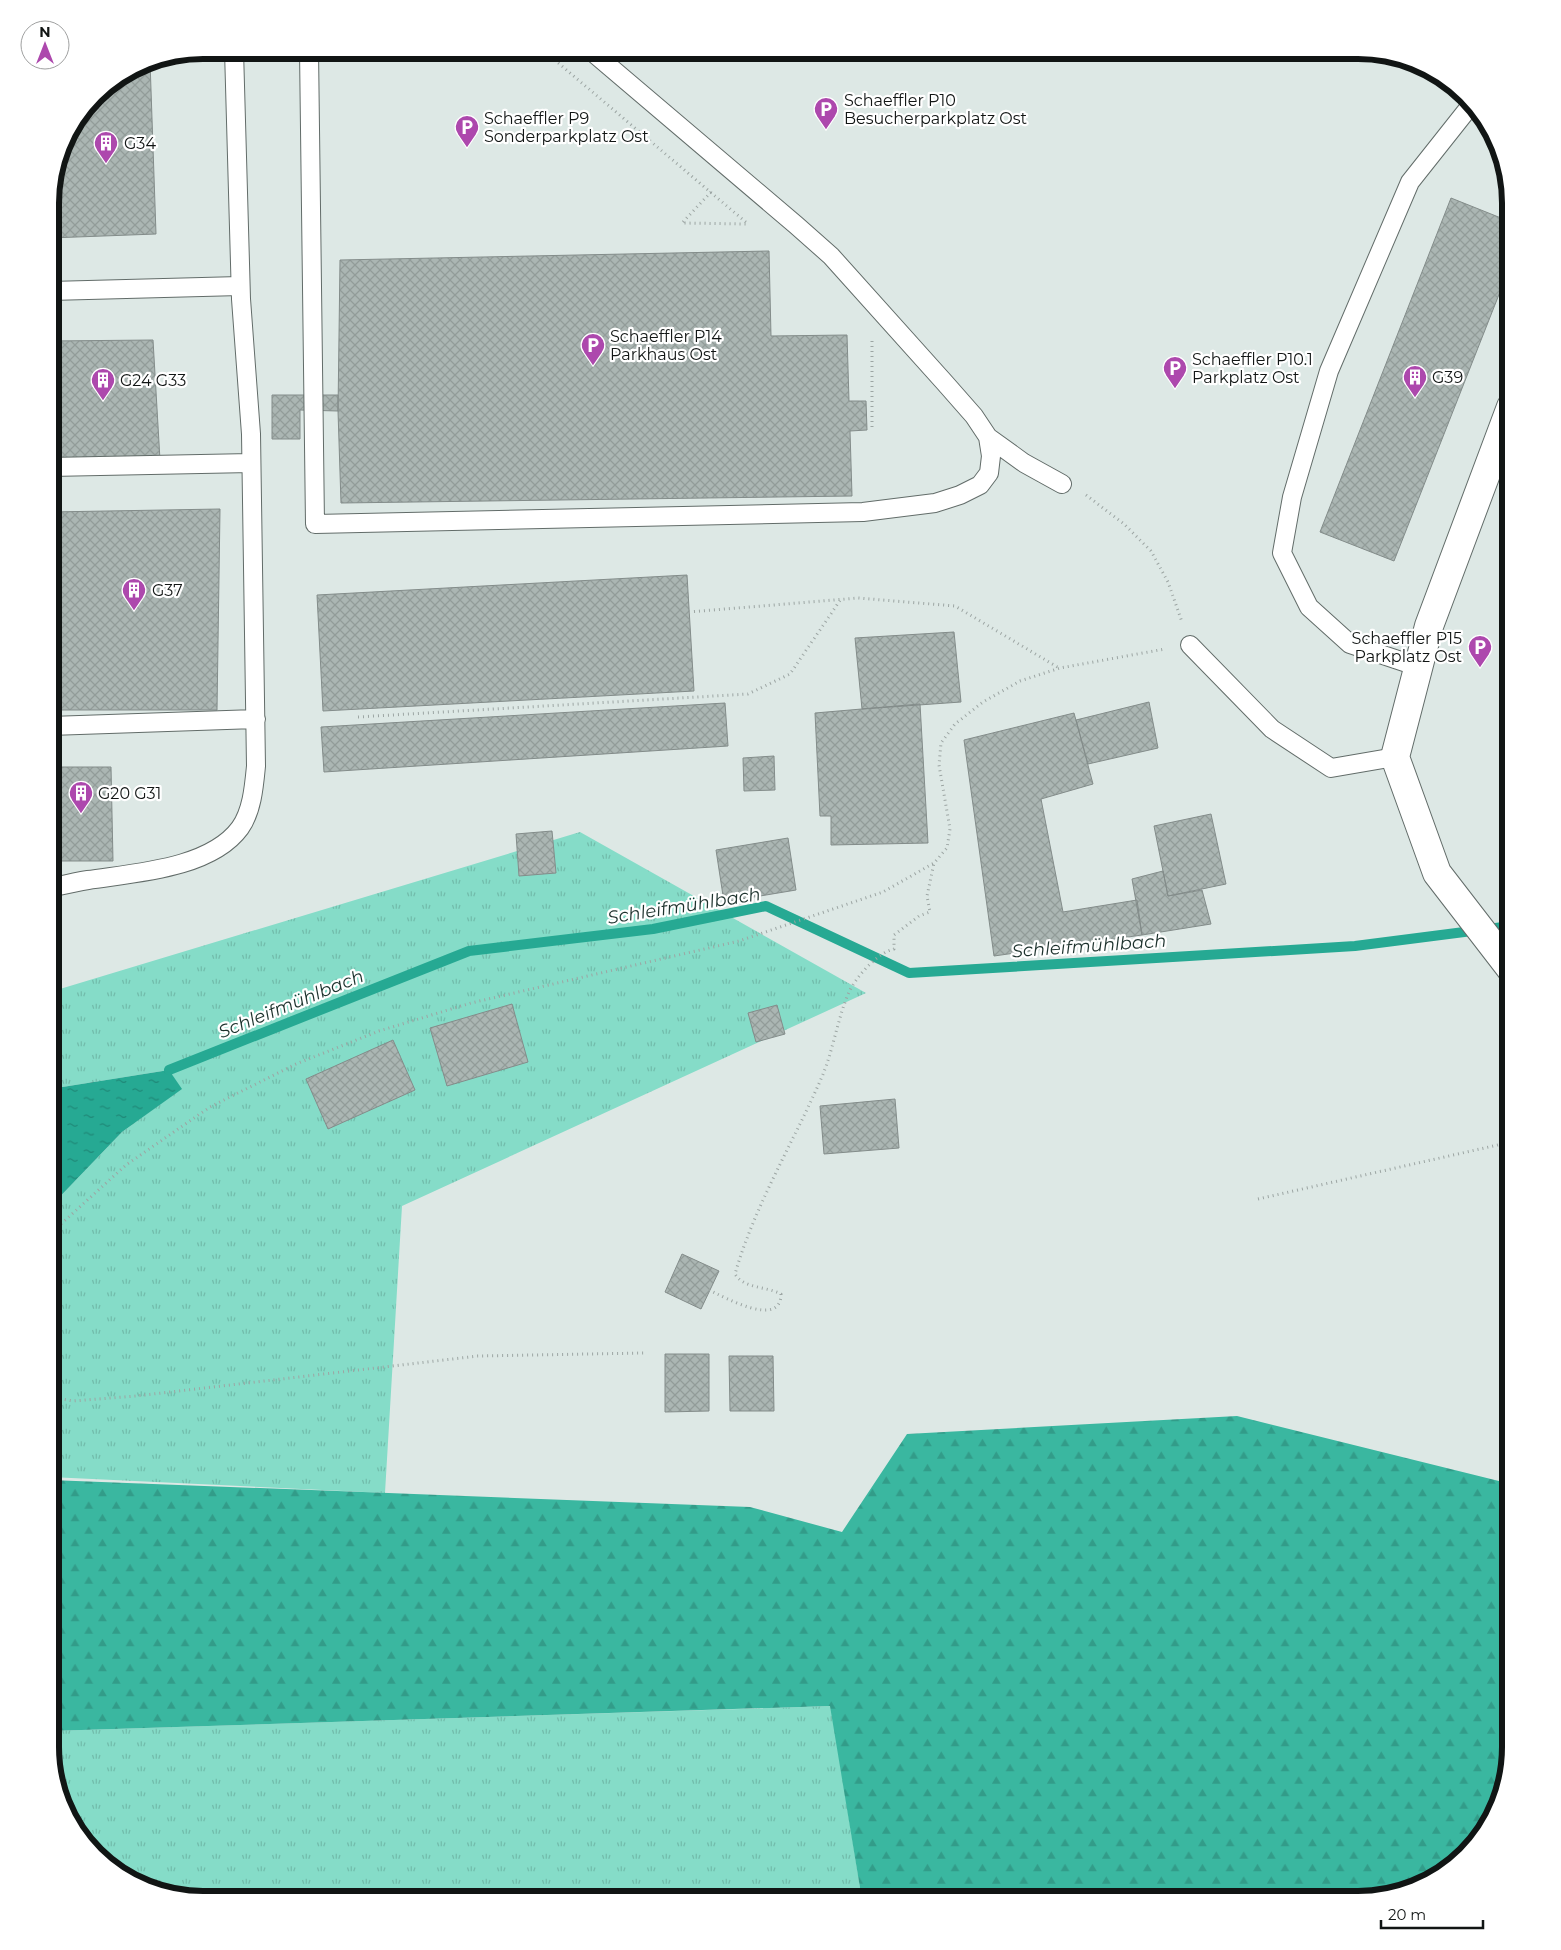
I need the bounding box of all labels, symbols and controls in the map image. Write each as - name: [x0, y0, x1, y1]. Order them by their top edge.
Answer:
- north arrow: [20, 20, 70, 70]
- text: N: [39, 23, 51, 41]
- place label: Schaeffler P10 Besucherparkplatz Ost: [844, 91, 1028, 128]
- parking icon: Schaeffler P10 Besucherparkplatz Ost: [813, 96, 839, 130]
- place label: Schaeffler P9 Sonderparkplatz Ost: [484, 109, 649, 146]
- parking icon: Schaeffler P9 Sonderparkplatz Ost: [454, 114, 480, 148]
- building icon: G34: [93, 130, 119, 164]
- place label: G34: [124, 134, 156, 153]
- place label: Schaeffler P14 Parkhaus Ost: [610, 327, 722, 364]
- parking icon: Schaeffler P14 Parkhaus Ost: [580, 332, 606, 366]
- place label: Schaeffler P10.1 Parkplatz Ost: [1192, 350, 1313, 387]
- parking icon: Schaeffler P10.1 Parkplatz Ost: [1162, 355, 1188, 389]
- building icon: G39: [1402, 364, 1428, 398]
- building icon: G24 G33: [90, 367, 116, 401]
- place label: G39: [1432, 368, 1463, 387]
- place label: G24 G33: [120, 371, 186, 390]
- building icon: G37: [121, 577, 147, 611]
- place label: G37: [152, 581, 183, 600]
- place label: Schaeffler P15 Parkplatz Ost: [1352, 629, 1463, 666]
- parking icon: Schaeffler P15 Parkplatz Ost: [1467, 634, 1493, 668]
- building icon: G20 G31: [68, 780, 94, 814]
- place label: G20 G31: [98, 784, 161, 803]
- water label: Schleifmühlbach: [606, 883, 762, 929]
- water label: Schleifmühlbach: [1011, 930, 1167, 962]
- water label: Schleifmühlbach: [215, 965, 367, 1043]
- scale bar: [1381, 1898, 1484, 1930]
- text: 20 m: [1388, 1905, 1426, 1924]

